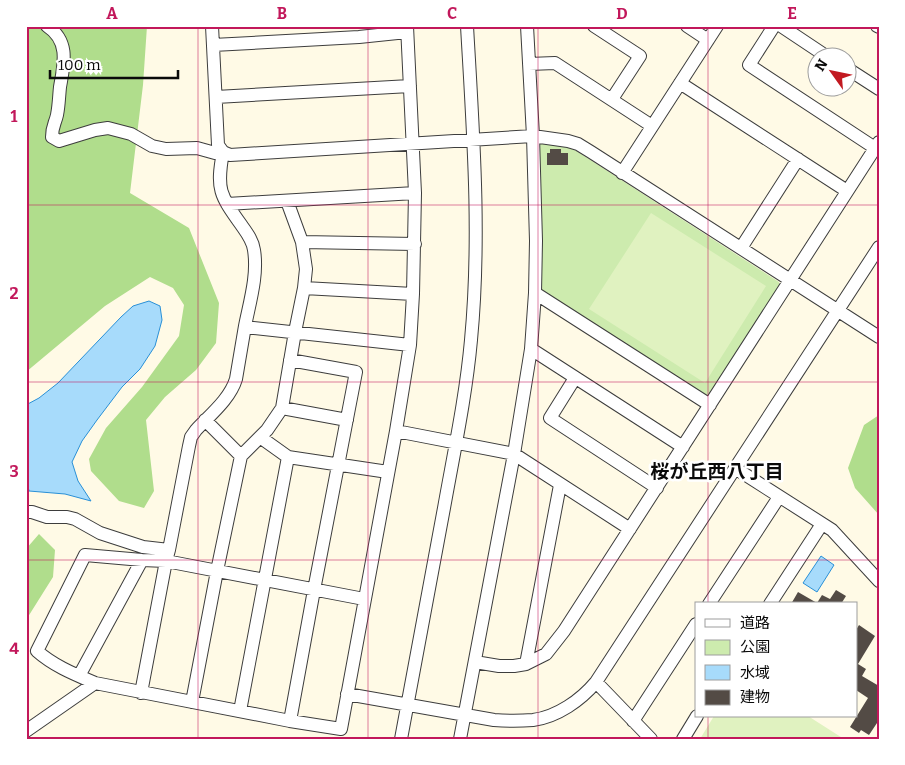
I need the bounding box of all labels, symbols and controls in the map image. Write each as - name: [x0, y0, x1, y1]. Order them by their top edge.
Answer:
- text: A: [106, 4, 118, 23]
- text: B: [277, 4, 287, 23]
- text: C: [447, 4, 457, 23]
- text: D: [616, 4, 628, 23]
- text: E: [787, 4, 797, 23]
- scale bar: [50, 48, 178, 80]
- north arrow: [808, 48, 858, 98]
- text: 100 m: [58, 56, 101, 74]
- text: N: [811, 56, 832, 74]
- text: 1: [11, 107, 18, 126]
- text: 2: [9, 284, 19, 303]
- district label: 桜が丘西八丁目: [650, 460, 784, 483]
- text: 3: [9, 462, 19, 481]
- legend: [695, 602, 858, 718]
- text: 道路: [740, 614, 770, 632]
- text: 公園: [740, 638, 770, 656]
- text: 4: [9, 639, 19, 658]
- text: 水域: [740, 664, 770, 682]
- text: 建物: [740, 688, 770, 706]

